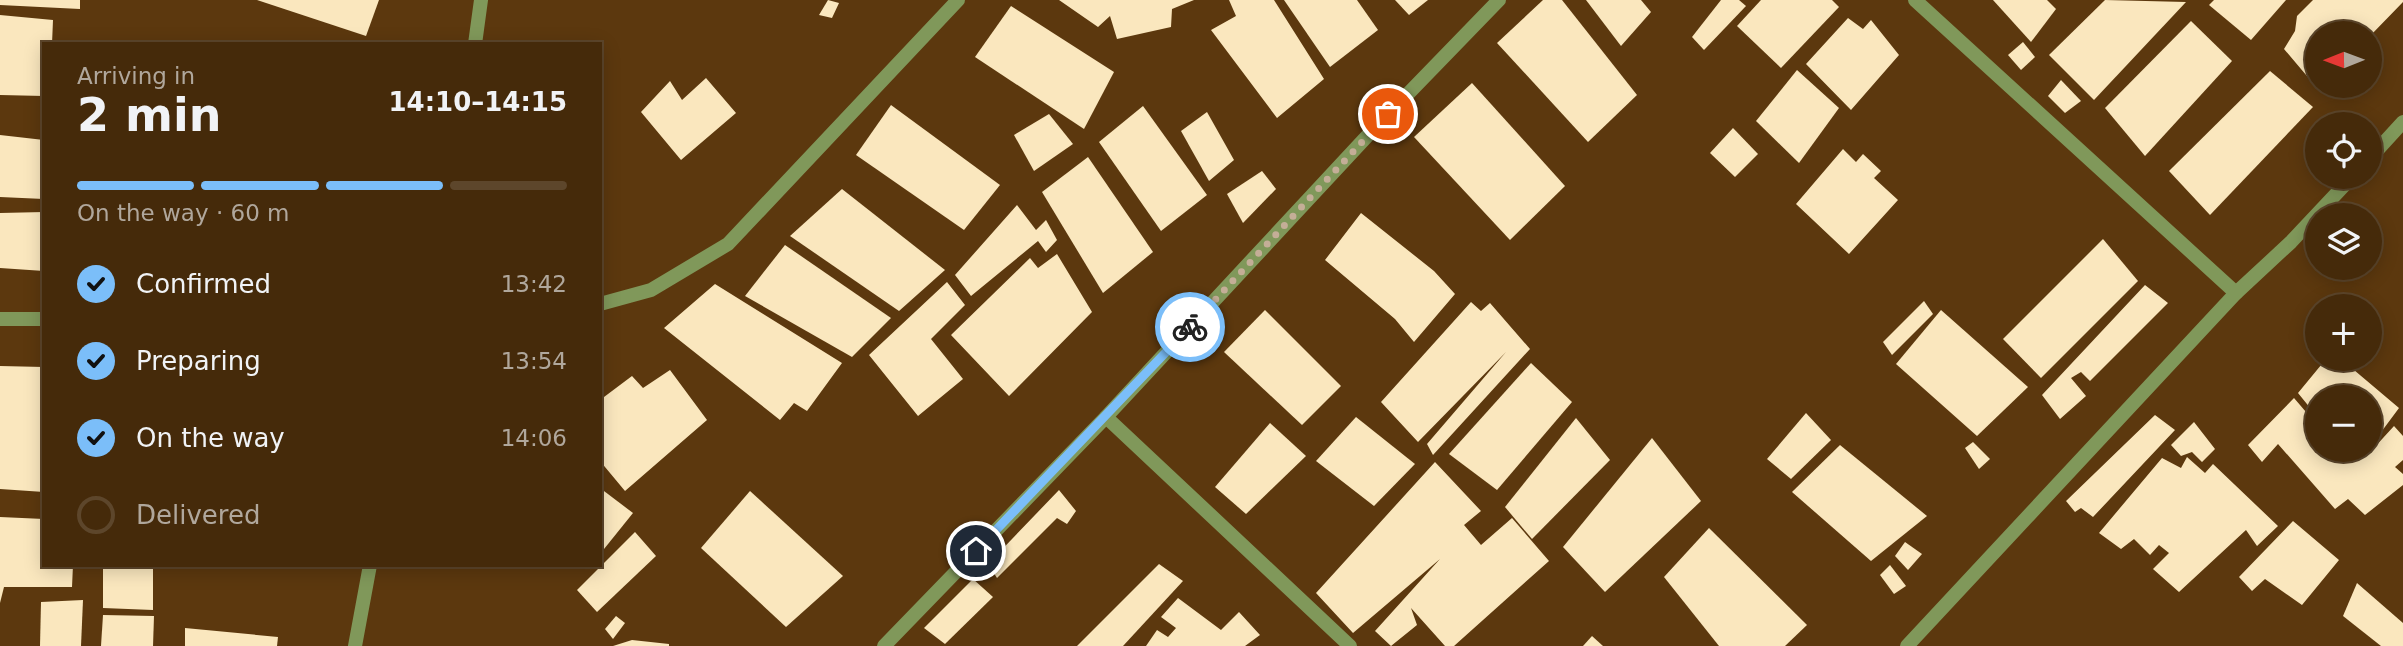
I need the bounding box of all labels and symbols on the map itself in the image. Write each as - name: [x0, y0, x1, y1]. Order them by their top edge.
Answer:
- north arrow: [2305, 21, 2382, 98]
- pin: [1358, 84, 1418, 144]
- courier: [1155, 292, 1225, 362]
- pin: [946, 521, 1006, 581]

